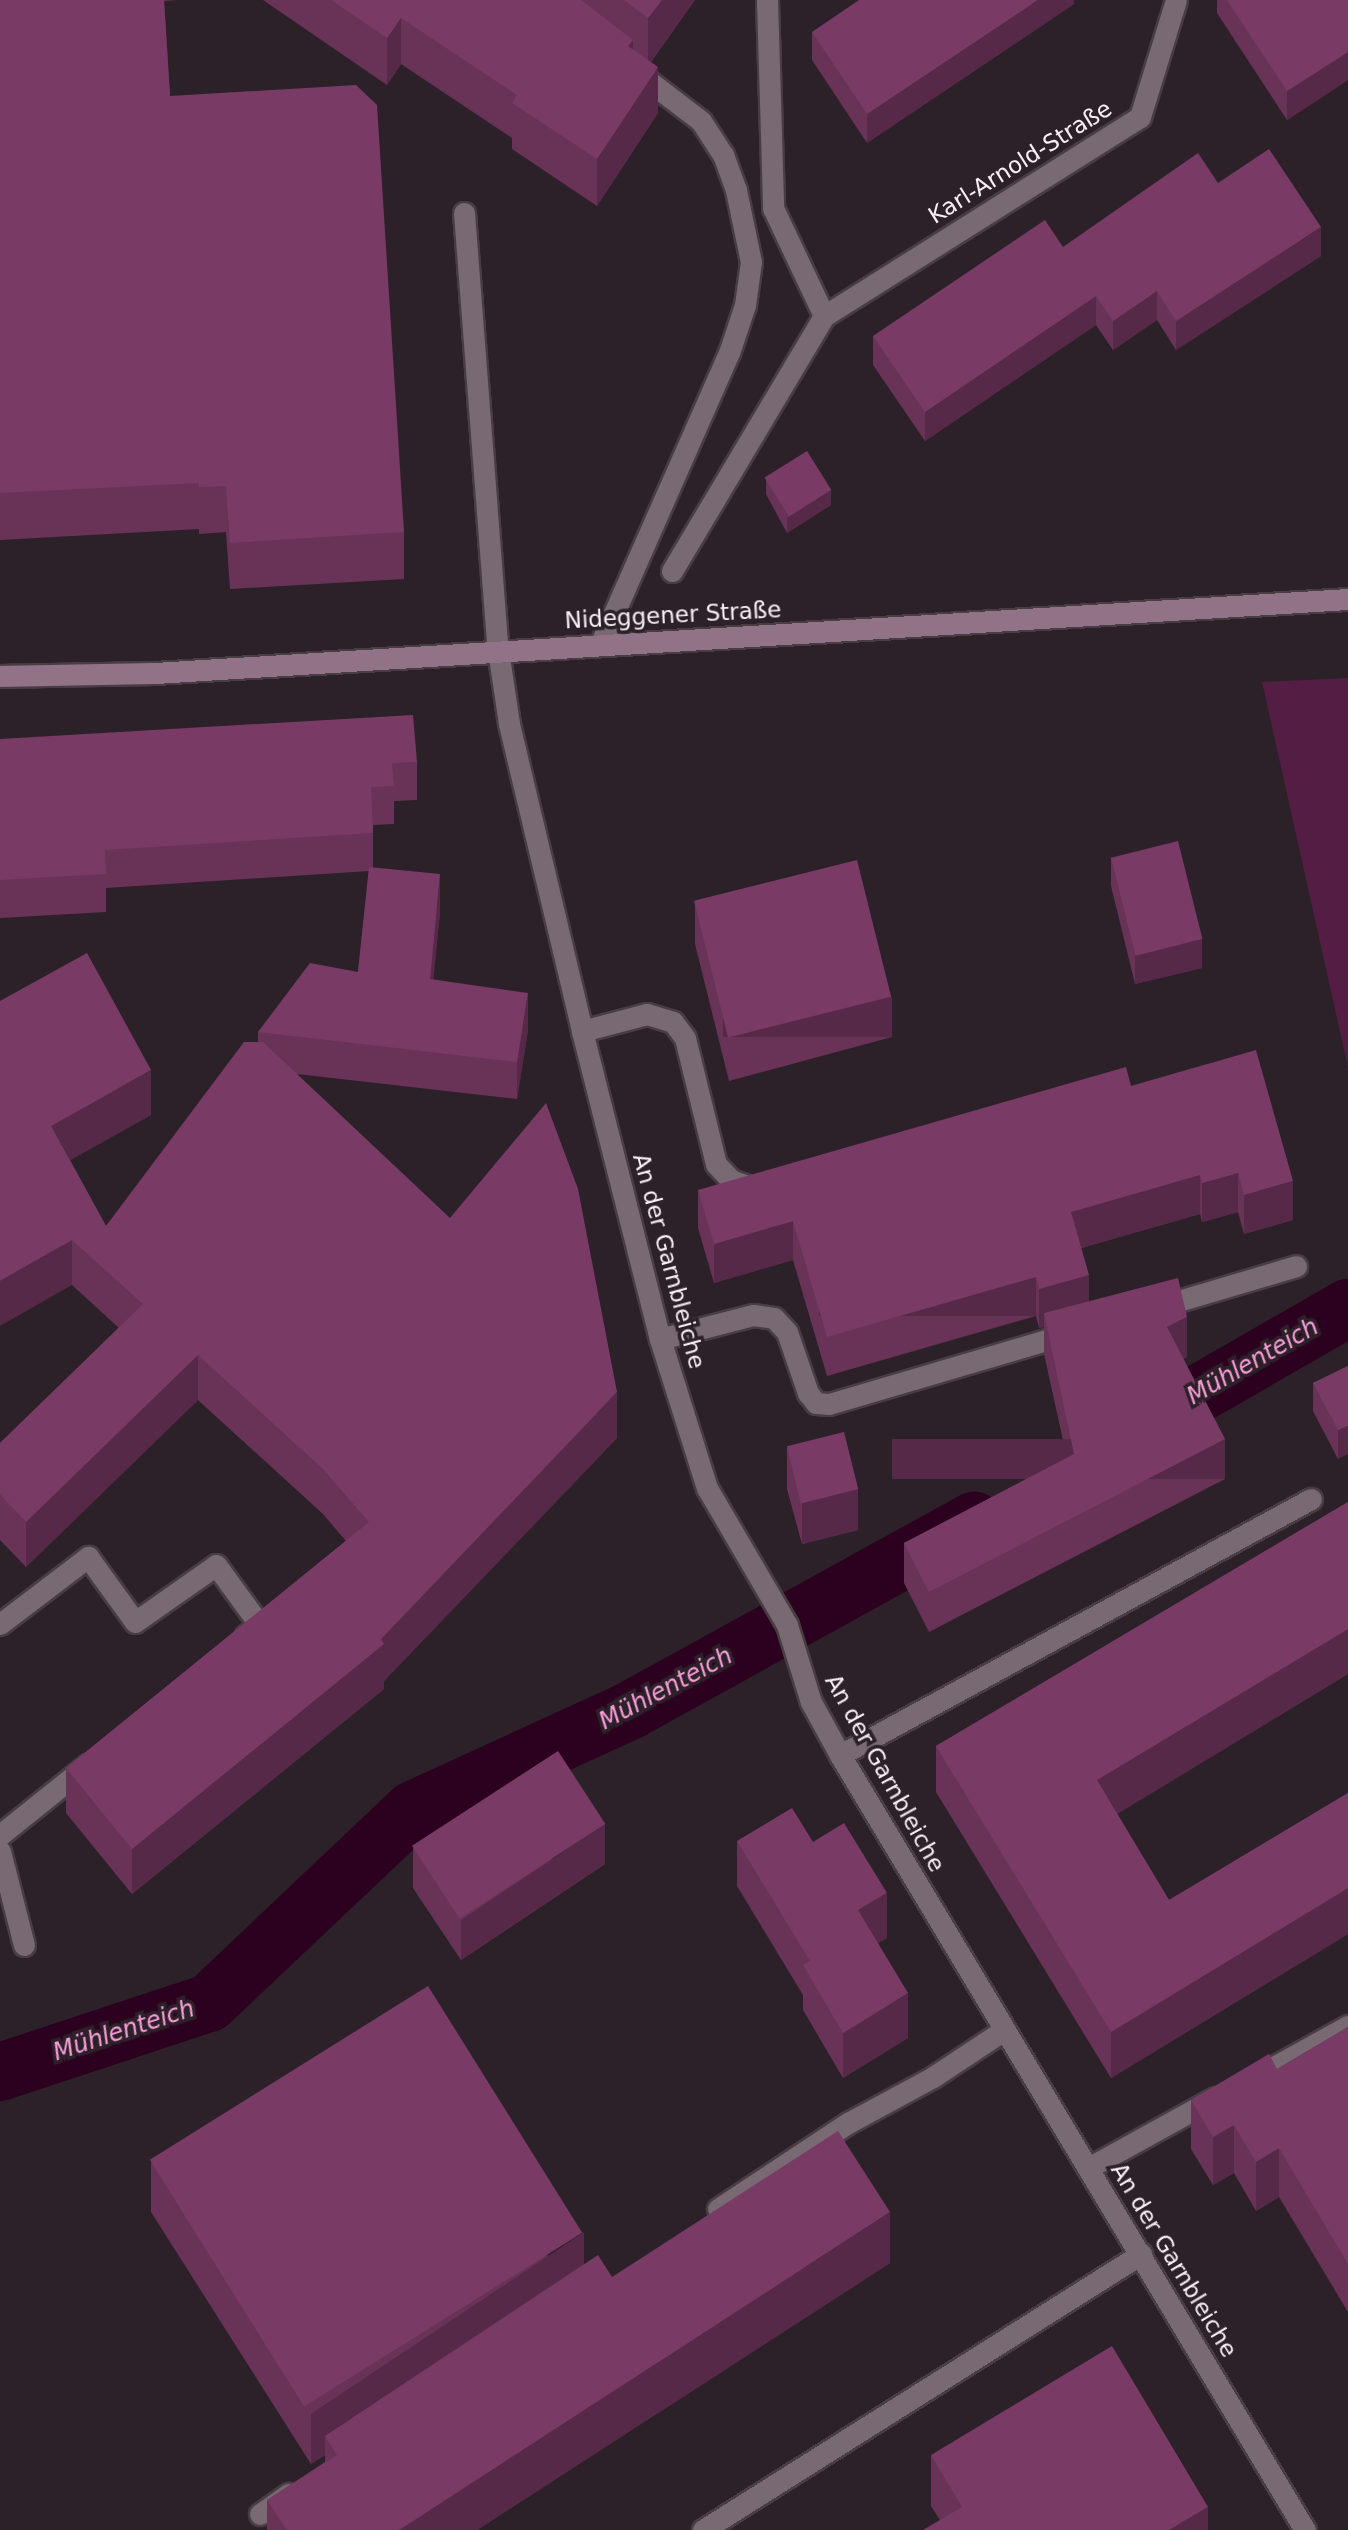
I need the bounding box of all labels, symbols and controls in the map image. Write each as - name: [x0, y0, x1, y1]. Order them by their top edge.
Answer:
- street label: Karl-Arnold-Straße: [923, 94, 1117, 230]
- street label: Nideggener Straße: [564, 596, 782, 634]
- street label: An der Garnbleiche: [627, 1150, 711, 1372]
- water label: Mühlenteich: [1182, 1313, 1324, 1411]
- water label: Mühlenteich: [594, 1642, 738, 1736]
- street label: An der Garnbleiche: [819, 1669, 951, 1877]
- water label: Mühlenteich: [50, 1995, 198, 2067]
- street label: An der Garnbleiche: [1105, 2158, 1243, 2362]

